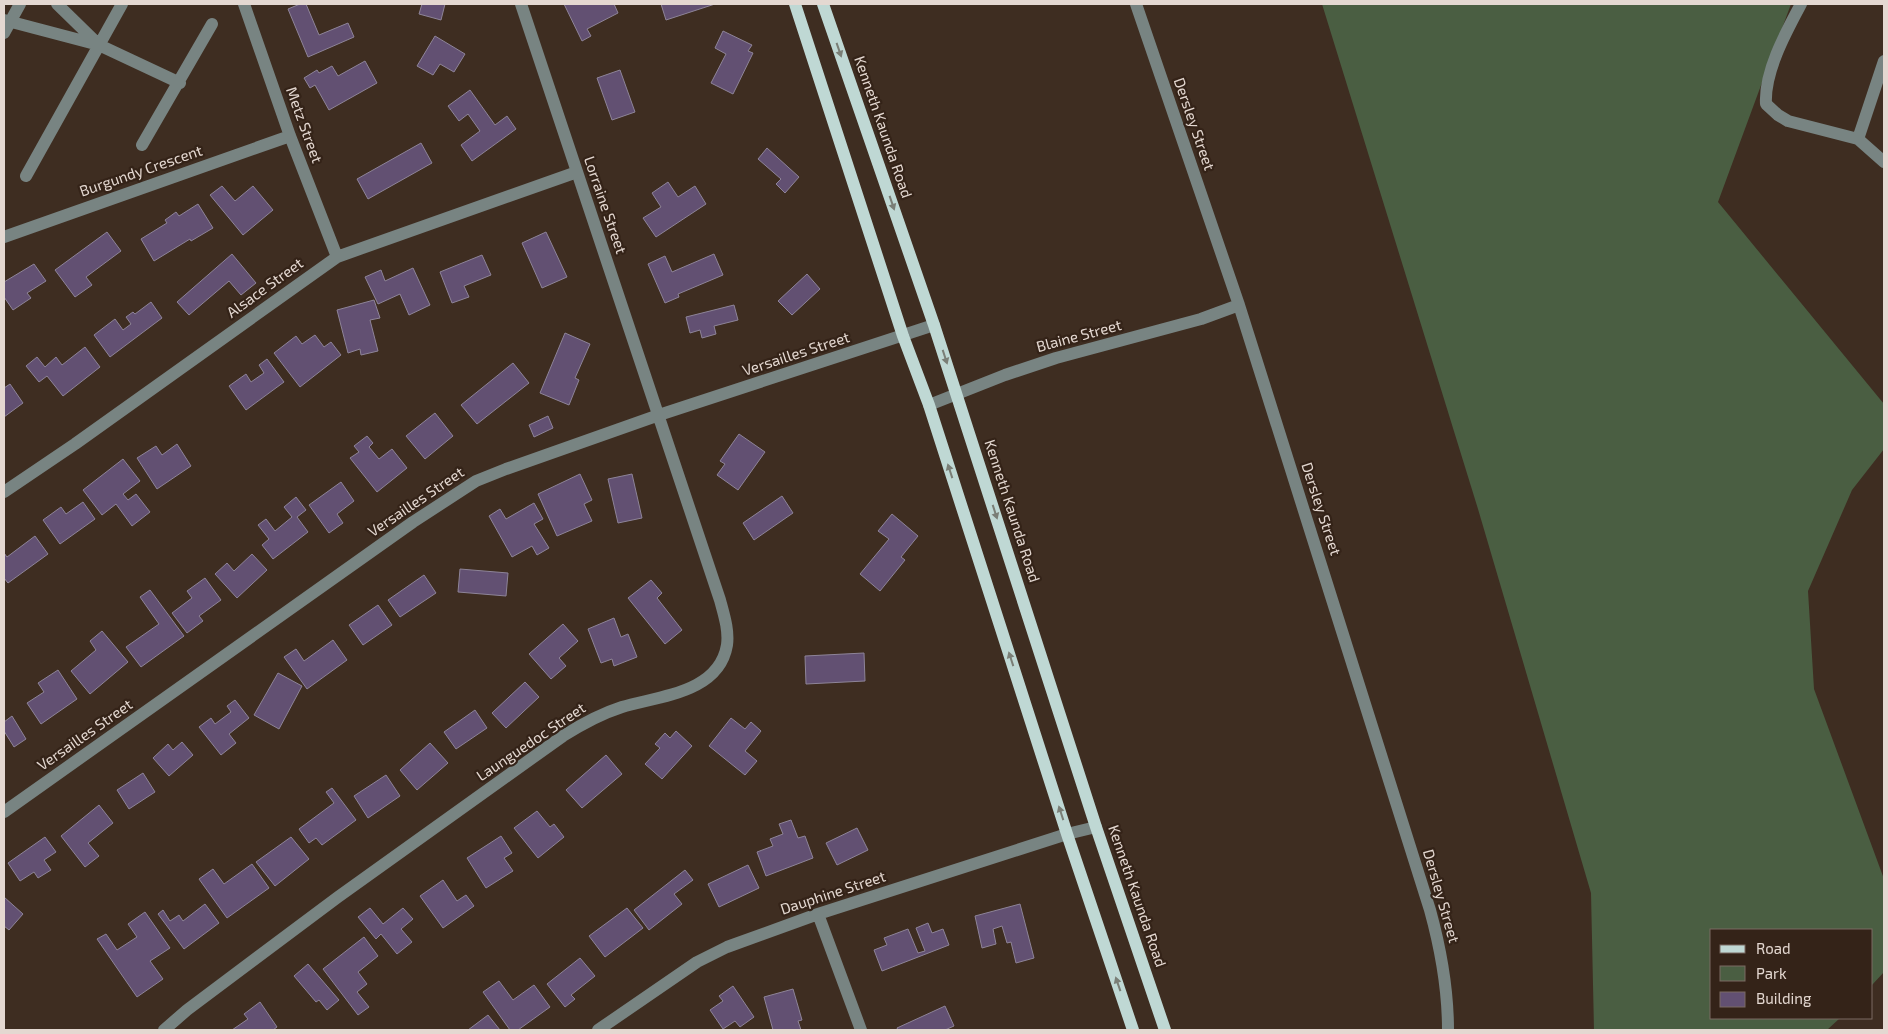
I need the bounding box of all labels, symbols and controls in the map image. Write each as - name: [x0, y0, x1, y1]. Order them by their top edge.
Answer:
- one-way arrow: [835, 43, 843, 58]
- street label: Kenneth Kaunda Road: [851, 53, 917, 200]
- street label: Dersley Street: [1171, 75, 1219, 173]
- street label: Metz Street: [283, 84, 327, 165]
- street label: Burgundy Crescent: [77, 140, 205, 200]
- street label: Lorraine Street: [581, 154, 631, 256]
- one-way arrow: [889, 196, 896, 211]
- street label: Alsace Street: [223, 253, 306, 321]
- street label: Blaine Street: [1034, 315, 1124, 355]
- street label: Versailles Street: [740, 327, 852, 379]
- one-way arrow: [941, 350, 949, 365]
- street label: Kenneth Kaunda Road: [981, 437, 1045, 584]
- street label: Dersley Street: [1298, 460, 1346, 558]
- street label: Versailles Street: [364, 462, 467, 540]
- one-way arrow: [946, 463, 954, 478]
- one-way arrow: [992, 504, 999, 519]
- one-way arrow: [1007, 651, 1014, 666]
- street label: Versailles Street: [33, 695, 136, 774]
- street label: Launguedoc Street: [472, 698, 589, 784]
- one-way arrow: [1056, 806, 1064, 821]
- street label: Kenneth Kaunda Road: [1105, 822, 1171, 969]
- street label: Dersley Street: [1420, 847, 1464, 945]
- street label: Dauphine Street: [778, 866, 888, 918]
- legend: [1710, 929, 1873, 1019]
- text: Road: [1756, 939, 1791, 957]
- text: Park: [1756, 964, 1787, 982]
- one-way arrow: [1113, 976, 1121, 991]
- text: Building: [1756, 989, 1812, 1007]

